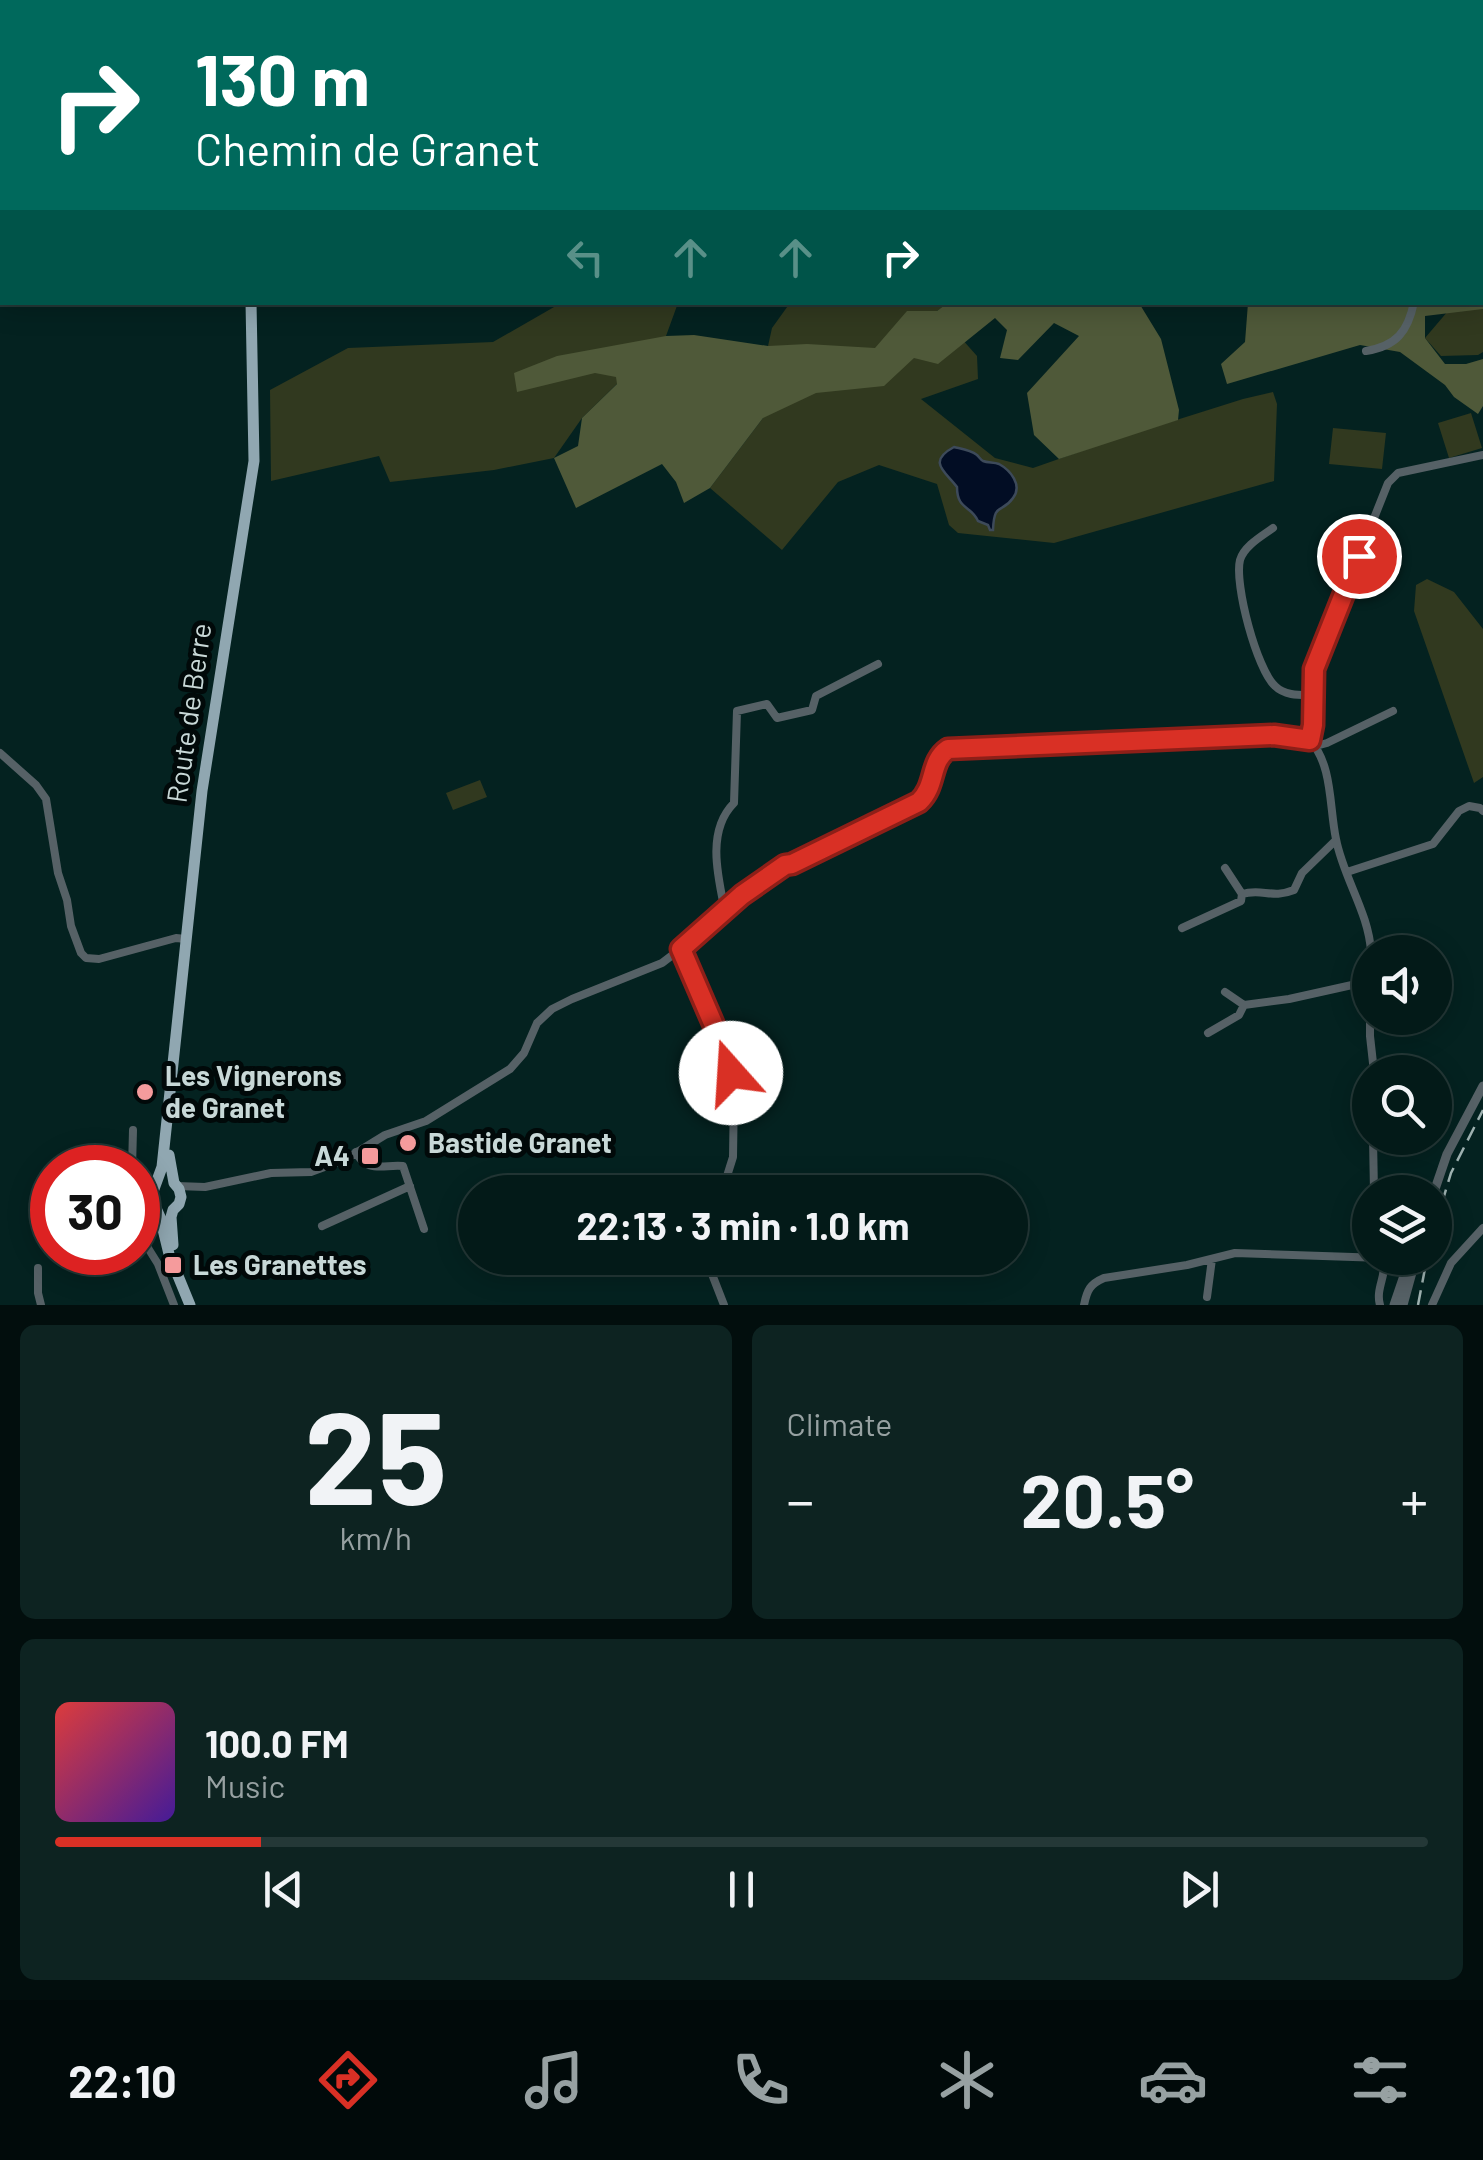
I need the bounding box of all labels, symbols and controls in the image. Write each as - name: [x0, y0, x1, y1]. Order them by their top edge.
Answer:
- text: 130 m: [195, 36, 370, 120]
- icon: right: [30, 40, 160, 170]
- text: Chemin de Granet: [195, 121, 541, 175]
- icon: left: [558, 230, 613, 285]
- icon: ahead: [663, 230, 718, 285]
- icon: ahead: [768, 230, 823, 285]
- icon: right: [873, 230, 928, 285]
- pin: [1317, 514, 1402, 599]
- icon: arrive: [1332, 529, 1387, 584]
- street label: Route de Berre: [159, 621, 217, 805]
- map controls: [1352, 935, 1452, 1275]
- button: sound: [1352, 935, 1452, 1035]
- position arrow: [679, 1021, 783, 1125]
- button: search: [1352, 1055, 1452, 1155]
- place label: Les Vignerons de Granet: [165, 1058, 342, 1124]
- marker: Les Vignerons de Granet: [134, 1081, 156, 1103]
- place label: Bastide Granet: [428, 1125, 612, 1159]
- marker: Bastide Granet: [397, 1132, 419, 1154]
- place label: A4: [314, 1138, 350, 1172]
- speed limit sign: 30: [30, 1145, 160, 1275]
- marker: A4: [359, 1145, 381, 1167]
- button: layers: [1352, 1175, 1452, 1275]
- text: 22:13 · 3 min · 1.0 km: [577, 1202, 909, 1248]
- place label: Les Granettes: [193, 1247, 367, 1281]
- marker: Les Granettes: [162, 1254, 184, 1276]
- text: 25: [304, 1375, 447, 1531]
- text: Climate: [787, 1404, 892, 1442]
- text: 20.5°: [1020, 1453, 1194, 1543]
- text: −: [787, 1466, 814, 1532]
- text: +: [1400, 1466, 1428, 1532]
- text: km/h: [340, 1518, 412, 1556]
- text: 100.0 FM: [205, 1720, 349, 1766]
- text: Music: [205, 1766, 285, 1804]
- icon: previous: [256, 1862, 311, 1917]
- icon: pause: [714, 1862, 769, 1917]
- icon: next: [1172, 1862, 1227, 1917]
- icon: directions: [313, 2045, 383, 2115]
- icon: music: [519, 2045, 589, 2115]
- icon: phone: [726, 2045, 796, 2115]
- icon: climate: [932, 2045, 1002, 2115]
- icon: car: [1138, 2045, 1208, 2115]
- icon: filters: [1345, 2045, 1415, 2115]
- text: 22:10: [68, 2053, 177, 2107]

